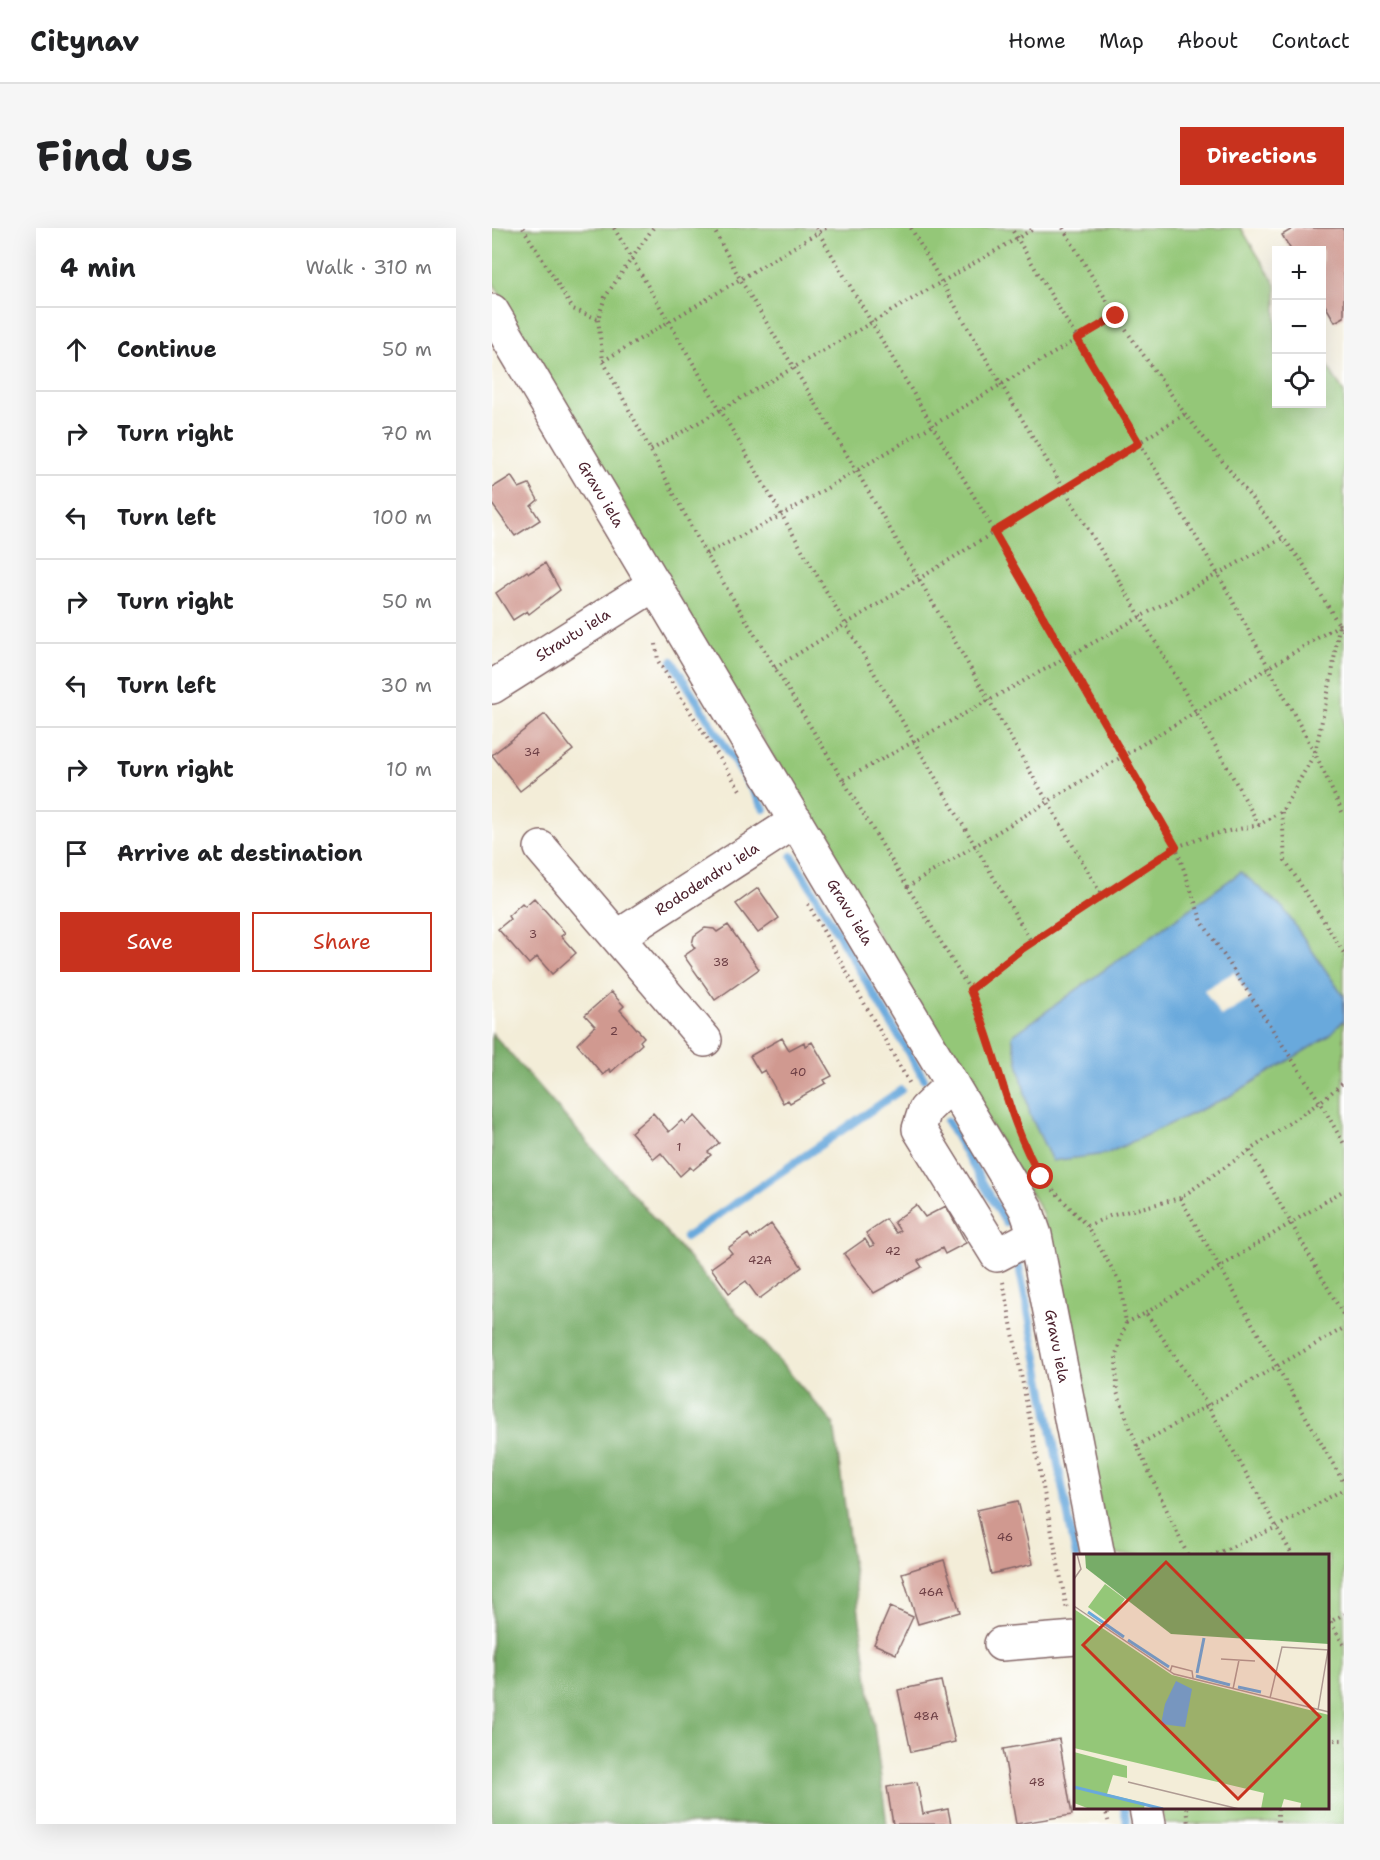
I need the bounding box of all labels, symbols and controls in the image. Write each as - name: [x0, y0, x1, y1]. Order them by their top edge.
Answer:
- text: Citynav: [30, 22, 139, 60]
- text: Home: [1008, 27, 1066, 55]
- text: Map: [1099, 27, 1144, 55]
- text: About: [1177, 27, 1238, 55]
- text: Contact: [1271, 27, 1350, 55]
- button: Directions: [1180, 127, 1344, 185]
- text: Find us: [36, 128, 193, 184]
- map controls: [1272, 246, 1326, 408]
- button: +: [1272, 246, 1326, 300]
- text: 4 min: [60, 250, 136, 285]
- text: Walk · 310 m: [306, 254, 432, 280]
- button: −: [1272, 300, 1326, 354]
- route end: [1102, 302, 1128, 328]
- icon: ahead: [60, 333, 93, 366]
- text: Continue: [117, 335, 217, 364]
- text: 50 m: [382, 336, 432, 362]
- button: locate: [1272, 354, 1326, 408]
- icon: right: [60, 417, 93, 450]
- text: Turn right: [117, 419, 234, 448]
- text: 70 m: [380, 420, 432, 446]
- street label: Gravu iela: [573, 457, 629, 532]
- icon: left: [60, 501, 93, 534]
- text: Turn left: [117, 503, 216, 532]
- text: 100 m: [372, 504, 432, 530]
- icon: right: [60, 585, 93, 618]
- text: Turn right: [117, 587, 234, 616]
- text: 50 m: [382, 588, 432, 614]
- street label: Strautu iela: [532, 604, 615, 666]
- icon: left: [60, 669, 93, 702]
- text: Turn left: [117, 671, 216, 700]
- text: 30 m: [380, 672, 432, 698]
- house number: 34: [524, 744, 540, 760]
- icon: right: [60, 753, 93, 786]
- text: Turn right: [117, 755, 234, 784]
- text: 10 m: [386, 756, 432, 782]
- icon: arrive: [60, 837, 93, 870]
- street label: Rododendru iela: [651, 838, 763, 920]
- text: Arrive at destination: [117, 839, 363, 868]
- street label: Gravu iela: [822, 875, 878, 950]
- button: Save: [60, 912, 240, 972]
- button: Share: [252, 912, 432, 972]
- house number: 3: [529, 926, 537, 942]
- house number: 38: [713, 954, 729, 970]
- house number: 2: [610, 1023, 618, 1039]
- house number: 40: [790, 1064, 806, 1080]
- house number: 1: [676, 1139, 682, 1155]
- route start: [1027, 1163, 1053, 1189]
- house number: 42: [885, 1243, 901, 1259]
- house number: 42A: [748, 1252, 772, 1268]
- street label: Gravu iela: [1040, 1308, 1074, 1385]
- house number: 46: [997, 1529, 1013, 1545]
- inset map: [1074, 1554, 1329, 1809]
- house number: 46A: [918, 1584, 944, 1600]
- house number: 48A: [913, 1708, 939, 1724]
- house number: 48: [1029, 1774, 1045, 1790]

